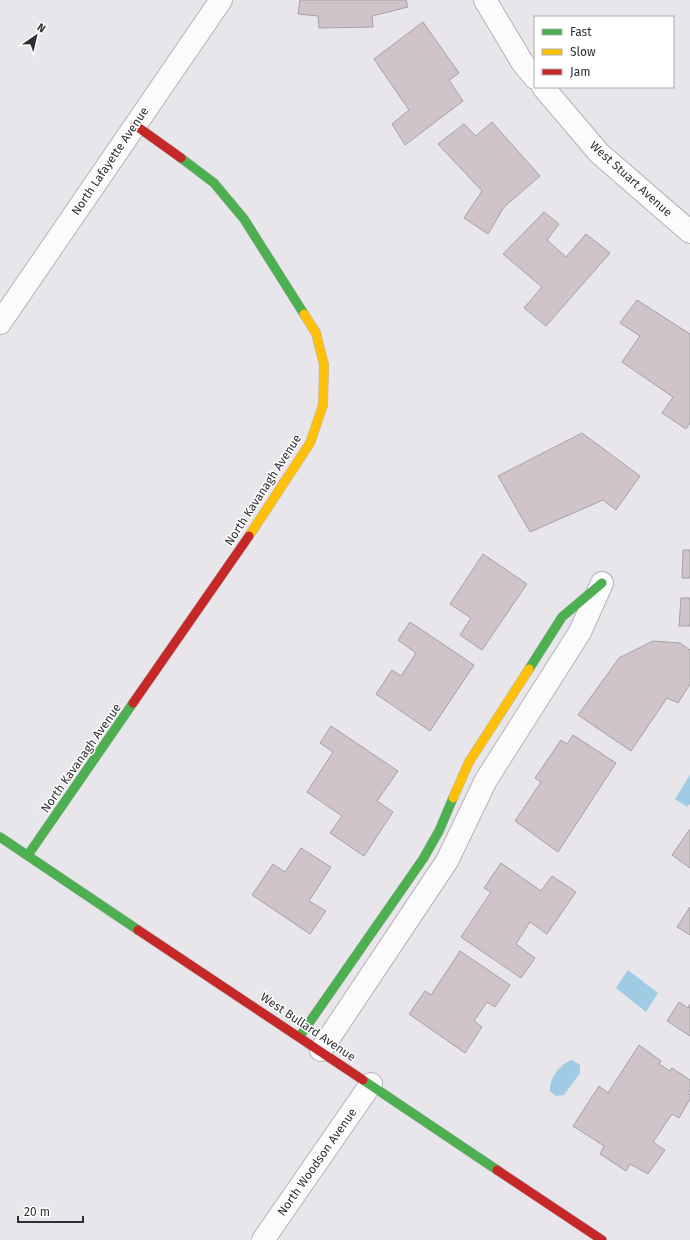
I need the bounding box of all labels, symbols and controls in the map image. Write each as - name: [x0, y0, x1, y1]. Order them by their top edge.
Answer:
- north arrow: [16, 16, 56, 56]
- legend: [534, 16, 674, 88]
- text: N: [35, 21, 48, 36]
- text: Fast: [570, 25, 592, 39]
- text: Slow: [570, 45, 596, 59]
- text: Jam: [570, 65, 590, 79]
- street label: North Lafayette Avenue: [69, 104, 151, 218]
- street label: West Stuart Avenue: [587, 138, 675, 220]
- street label: North Kavanagh Avenue: [222, 432, 304, 548]
- street label: North Kavanagh Avenue: [38, 701, 124, 815]
- street label: West Bullard Avenue: [258, 990, 358, 1064]
- street label: North Woodson Avenue: [275, 1106, 359, 1218]
- scale bar: [18, 1198, 83, 1224]
- text: 20 m: [24, 1205, 50, 1219]

